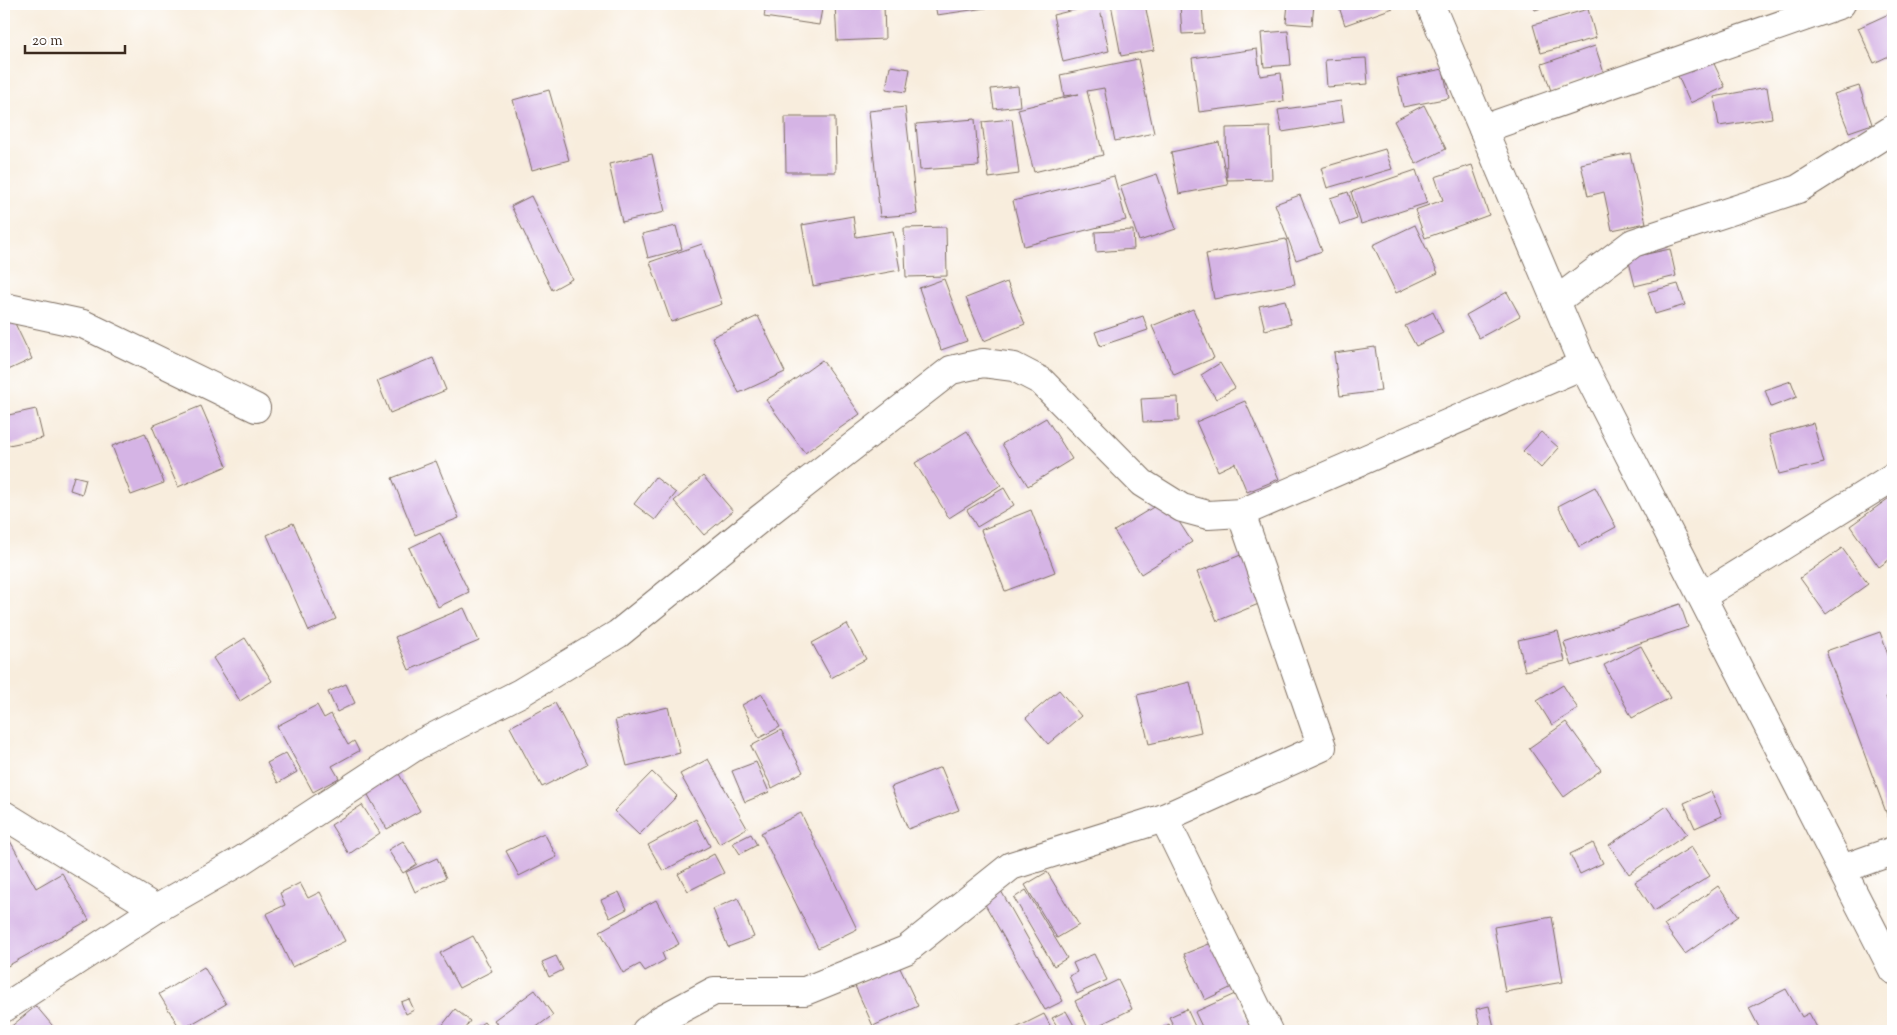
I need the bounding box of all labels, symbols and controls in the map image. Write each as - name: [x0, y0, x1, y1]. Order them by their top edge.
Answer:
- scale bar: [25, 22, 125, 54]
- text: 20 m: [32, 31, 63, 52]

